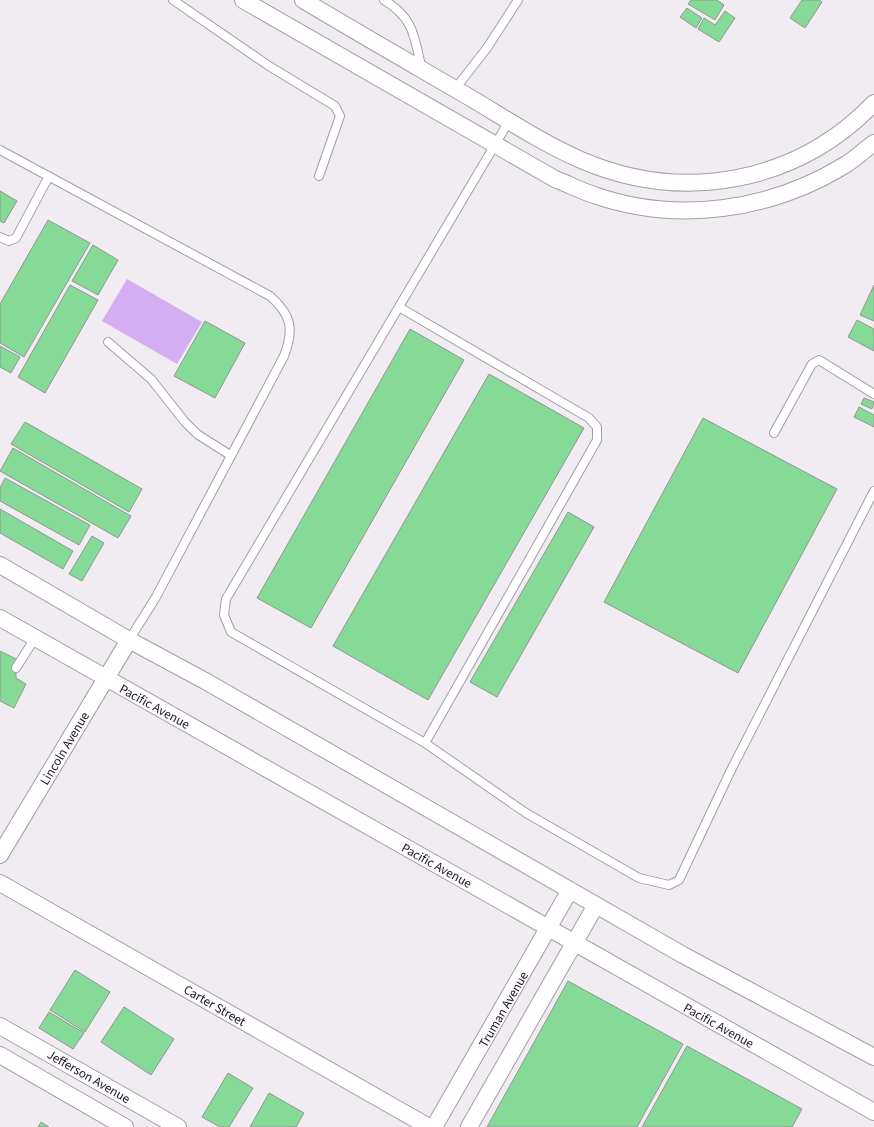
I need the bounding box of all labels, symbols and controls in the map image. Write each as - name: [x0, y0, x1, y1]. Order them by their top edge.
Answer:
- street label: Pacific Avenue: [116, 680, 193, 734]
- street label: Lincoln Avenue: [36, 709, 94, 788]
- street label: Pacific Avenue: [398, 839, 475, 893]
- street label: Truman Avenue: [475, 968, 533, 1051]
- street label: Carter Street: [180, 981, 249, 1031]
- street label: Pacific Avenue: [680, 999, 757, 1053]
- street label: Jefferson Avenue: [44, 1046, 133, 1108]

